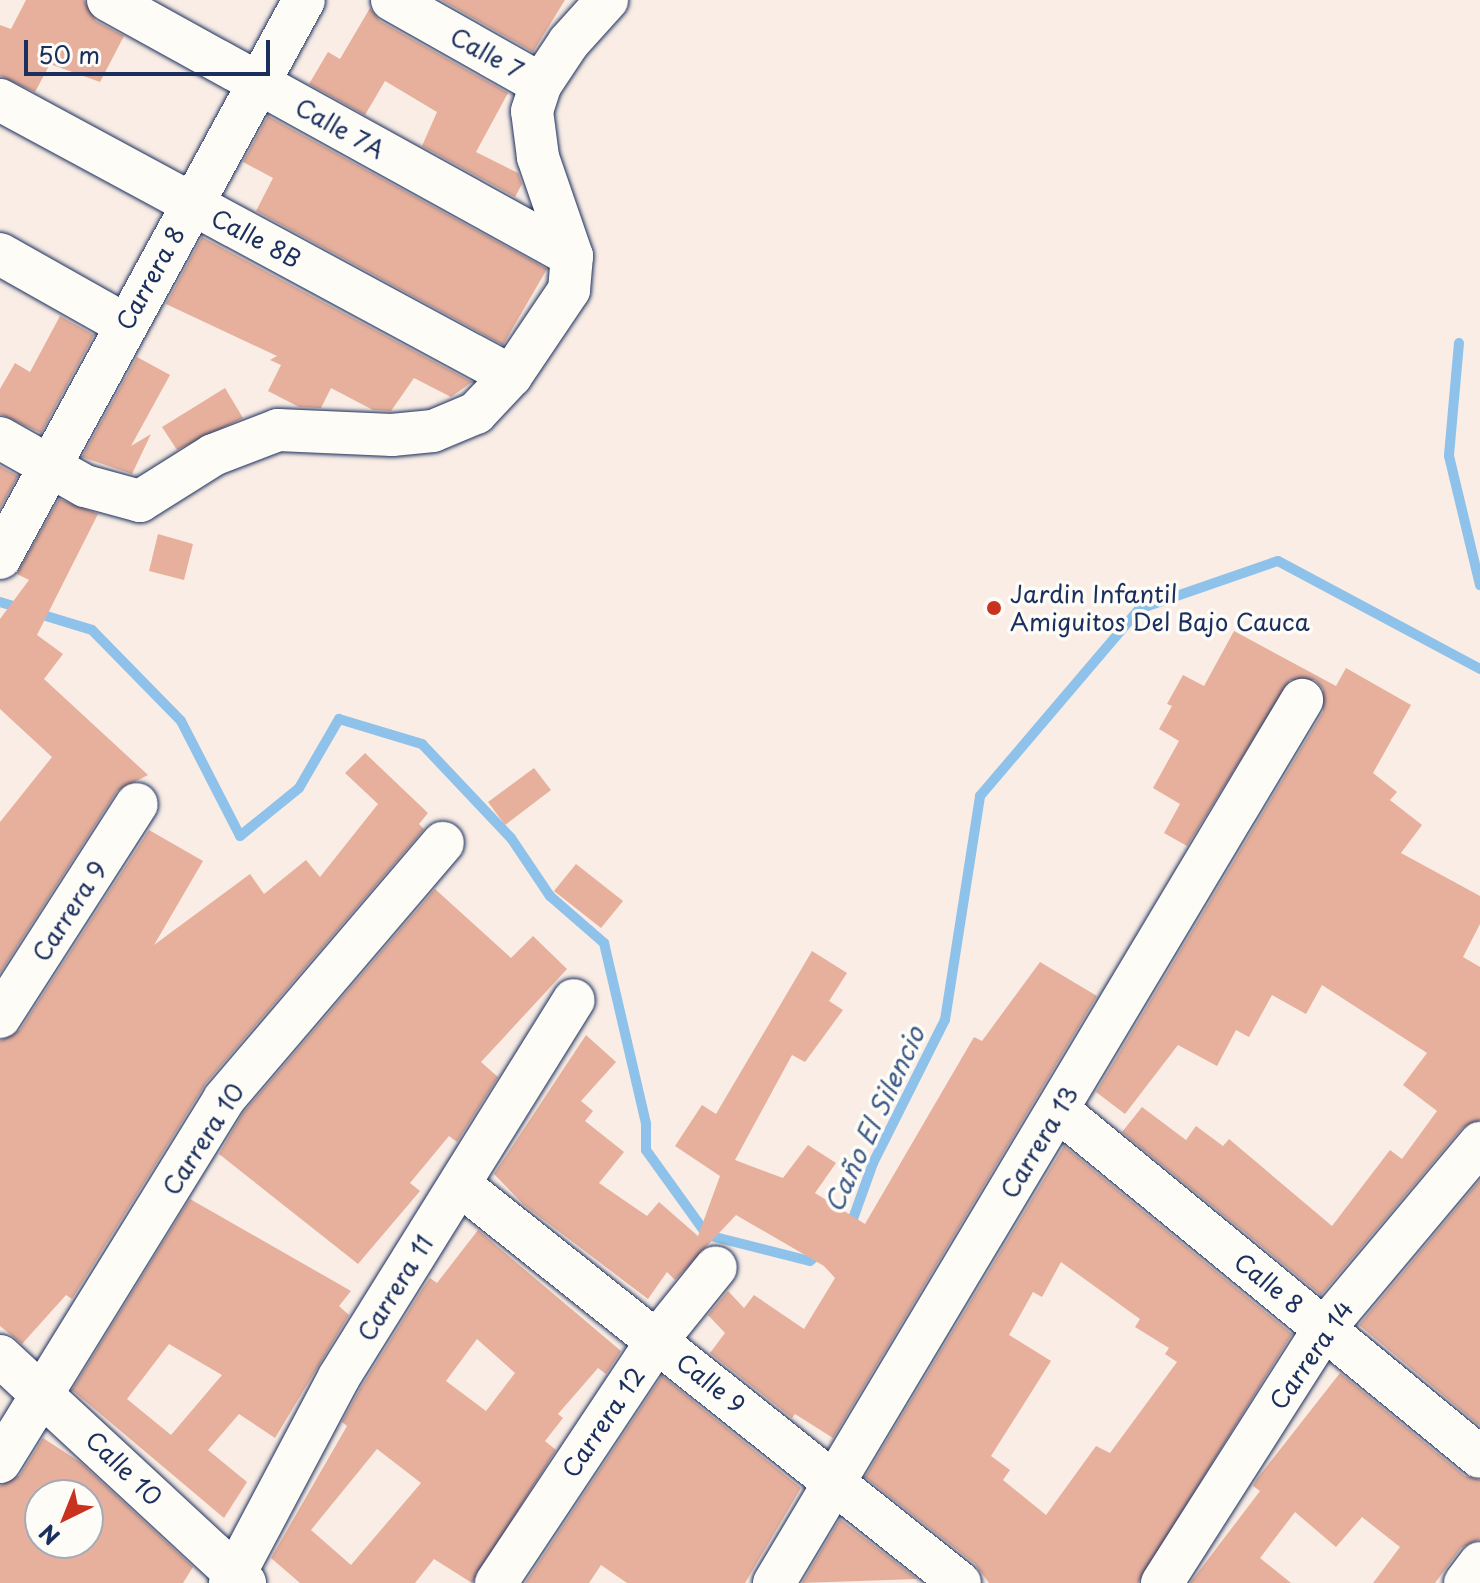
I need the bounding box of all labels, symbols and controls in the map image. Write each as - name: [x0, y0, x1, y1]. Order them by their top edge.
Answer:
- street label: Calle 7: [445, 21, 529, 85]
- scale bar: [28, 24, 274, 74]
- text: 50 m: [38, 36, 100, 72]
- street label: Calle 7A: [290, 92, 390, 164]
- street label: Calle 8B: [206, 202, 306, 274]
- street label: Carrera 8: [110, 221, 190, 335]
- place label: Jardin Infantil Amiguitos Del Bajo Cauca: [1010, 580, 1312, 636]
- marker: Jardin Infantil Amiguitos Del Bajo Cauca: [985, 599, 1003, 617]
- street label: Carrera 9: [26, 856, 112, 966]
- water label: Caño El Silencio: [817, 1021, 931, 1217]
- street label: Carrera 10: [156, 1078, 250, 1200]
- street label: Carrera 13: [994, 1080, 1084, 1204]
- street label: Carrera 11: [351, 1230, 439, 1346]
- street label: Calle 8: [1228, 1246, 1310, 1320]
- street label: Carrera 14: [1263, 1295, 1359, 1415]
- street label: Calle 9: [671, 1347, 751, 1419]
- street label: Carrera 12: [555, 1361, 651, 1483]
- street label: Calle 10: [80, 1425, 168, 1511]
- north arrow: [24, 1479, 104, 1559]
- text: N: [31, 1517, 66, 1553]

